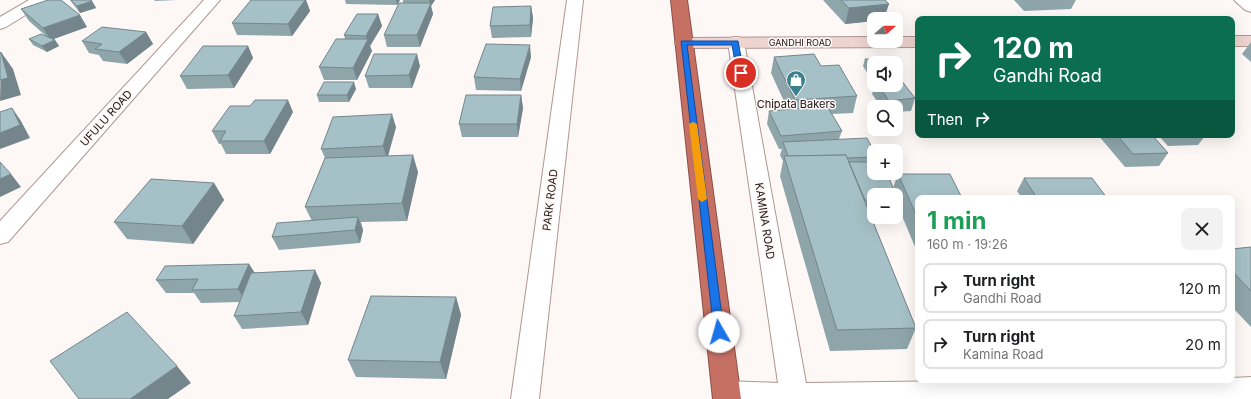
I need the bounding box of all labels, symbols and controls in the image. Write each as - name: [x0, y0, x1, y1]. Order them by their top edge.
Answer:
- north arrow: [867, 12, 903, 48]
- map controls: [867, 12, 903, 224]
- text: 120 m: [993, 31, 1074, 65]
- icon: right: [927, 32, 979, 84]
- street label: GANDHI ROAD: [769, 37, 831, 48]
- pin: [724, 56, 758, 90]
- button: sound: [867, 56, 903, 92]
- icon: arrive: [730, 62, 752, 84]
- text: Gandhi Road: [993, 65, 1102, 86]
- shop icon: Chipata Bakers: [785, 69, 807, 97]
- street label: UFULU ROAD: [77, 87, 135, 149]
- place label: Chipata Bakers: [757, 97, 836, 111]
- button: search: [867, 100, 903, 136]
- icon: right: [971, 108, 993, 130]
- text: Then: [927, 110, 963, 129]
- button: +: [867, 144, 903, 180]
- street label: PARK ROAD: [539, 168, 561, 232]
- street label: KAMINA ROAD: [752, 182, 778, 260]
- button: −: [867, 188, 903, 224]
- text: 1 min: [927, 206, 986, 235]
- button: close: [1181, 208, 1223, 250]
- text: 160 m · 19:26: [927, 236, 1008, 252]
- text: Turn right: [963, 271, 1035, 290]
- icon: right: [929, 277, 951, 299]
- text: 120 m: [1179, 279, 1221, 298]
- text: Gandhi Road: [963, 290, 1042, 306]
- position arrow: [698, 311, 740, 353]
- text: Turn right: [963, 327, 1035, 346]
- icon: right: [929, 333, 951, 355]
- text: 20 m: [1185, 335, 1221, 354]
- text: Kamina Road: [963, 346, 1044, 362]

